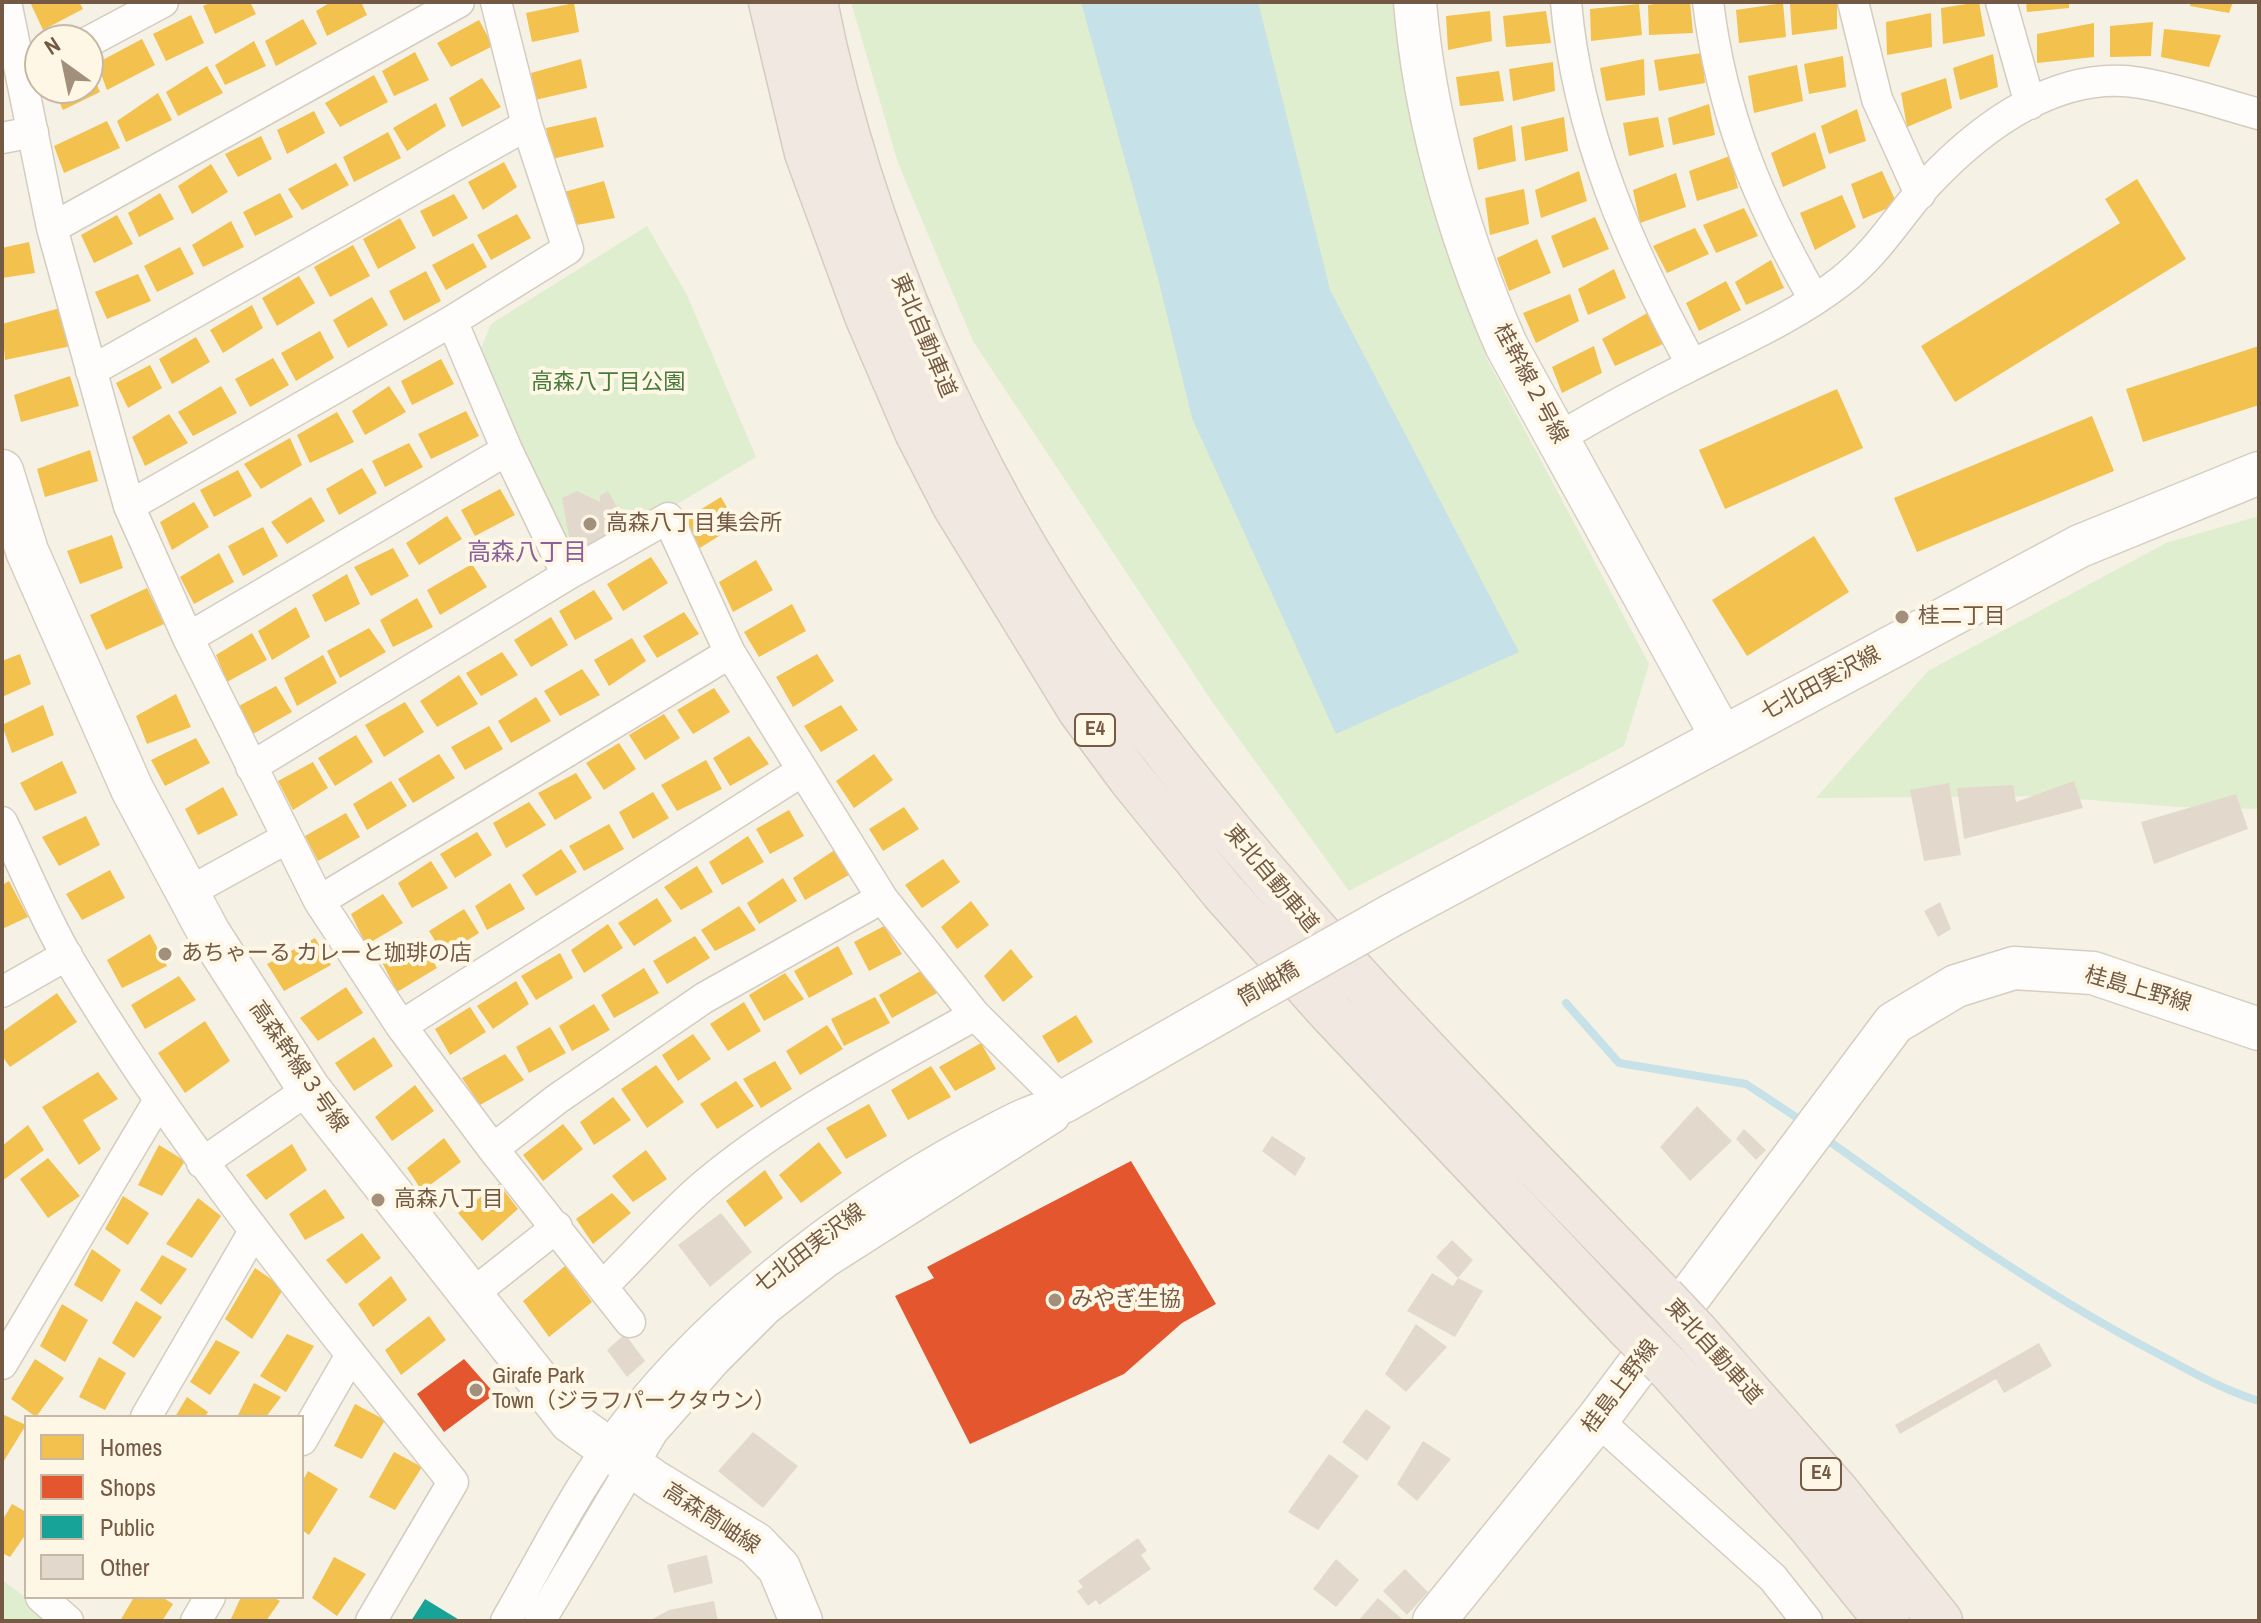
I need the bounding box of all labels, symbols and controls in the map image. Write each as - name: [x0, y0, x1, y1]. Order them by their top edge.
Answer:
- north arrow: [24, 24, 104, 104]
- text: N: [38, 29, 66, 62]
- street label: 東北自動車道: [885, 270, 961, 402]
- street label: 桂幹線２号線: [1487, 320, 1573, 448]
- park label: 高森八丁目公園: [531, 370, 685, 396]
- place label: 高森八丁目集会所: [606, 511, 782, 537]
- marker: 高森八丁目集会所: [581, 515, 599, 533]
- district label: 高森八丁目: [467, 540, 587, 568]
- place label: 桂二丁目: [1918, 604, 2006, 630]
- marker: 桂二丁目: [1893, 608, 1911, 626]
- street label: 七北田実沢線: [1757, 641, 1885, 727]
- road number: E4: [1075, 714, 1115, 746]
- street label: 東北自動車道: [1218, 820, 1324, 938]
- place label: あちゃーる カレーと珈琲の店: [181, 941, 472, 967]
- marker: あちゃーる カレーと珈琲の店: [156, 945, 174, 963]
- street label: 筒岫橋: [1234, 957, 1304, 1013]
- street label: 桂島上野線: [2081, 962, 2195, 1018]
- street label: 高森幹線３号線: [243, 996, 353, 1138]
- place label: 高森八丁目: [394, 1187, 504, 1213]
- marker: 高森八丁目: [369, 1191, 387, 1209]
- street label: 七北田実沢線: [749, 1199, 871, 1299]
- place label: みやぎ生協: [1071, 1287, 1181, 1313]
- marker: みやぎ生協: [1046, 1291, 1064, 1309]
- street label: 東北自動車道: [1659, 1294, 1767, 1410]
- street label: 桂島上野線: [1577, 1335, 1665, 1439]
- place label: Girafe Park Town（ジラフパークタウン）: [492, 1364, 776, 1416]
- marker: Girafe Park Town（ジラフパークタウン）: [467, 1381, 485, 1399]
- legend: [24, 1415, 304, 1599]
- text: Homes: [100, 1431, 162, 1463]
- road number: E4: [1801, 1458, 1841, 1490]
- text: Shops: [100, 1471, 156, 1503]
- street label: 高森筒岫線: [658, 1478, 764, 1560]
- text: Public: [100, 1511, 155, 1543]
- text: Other: [100, 1551, 149, 1583]

